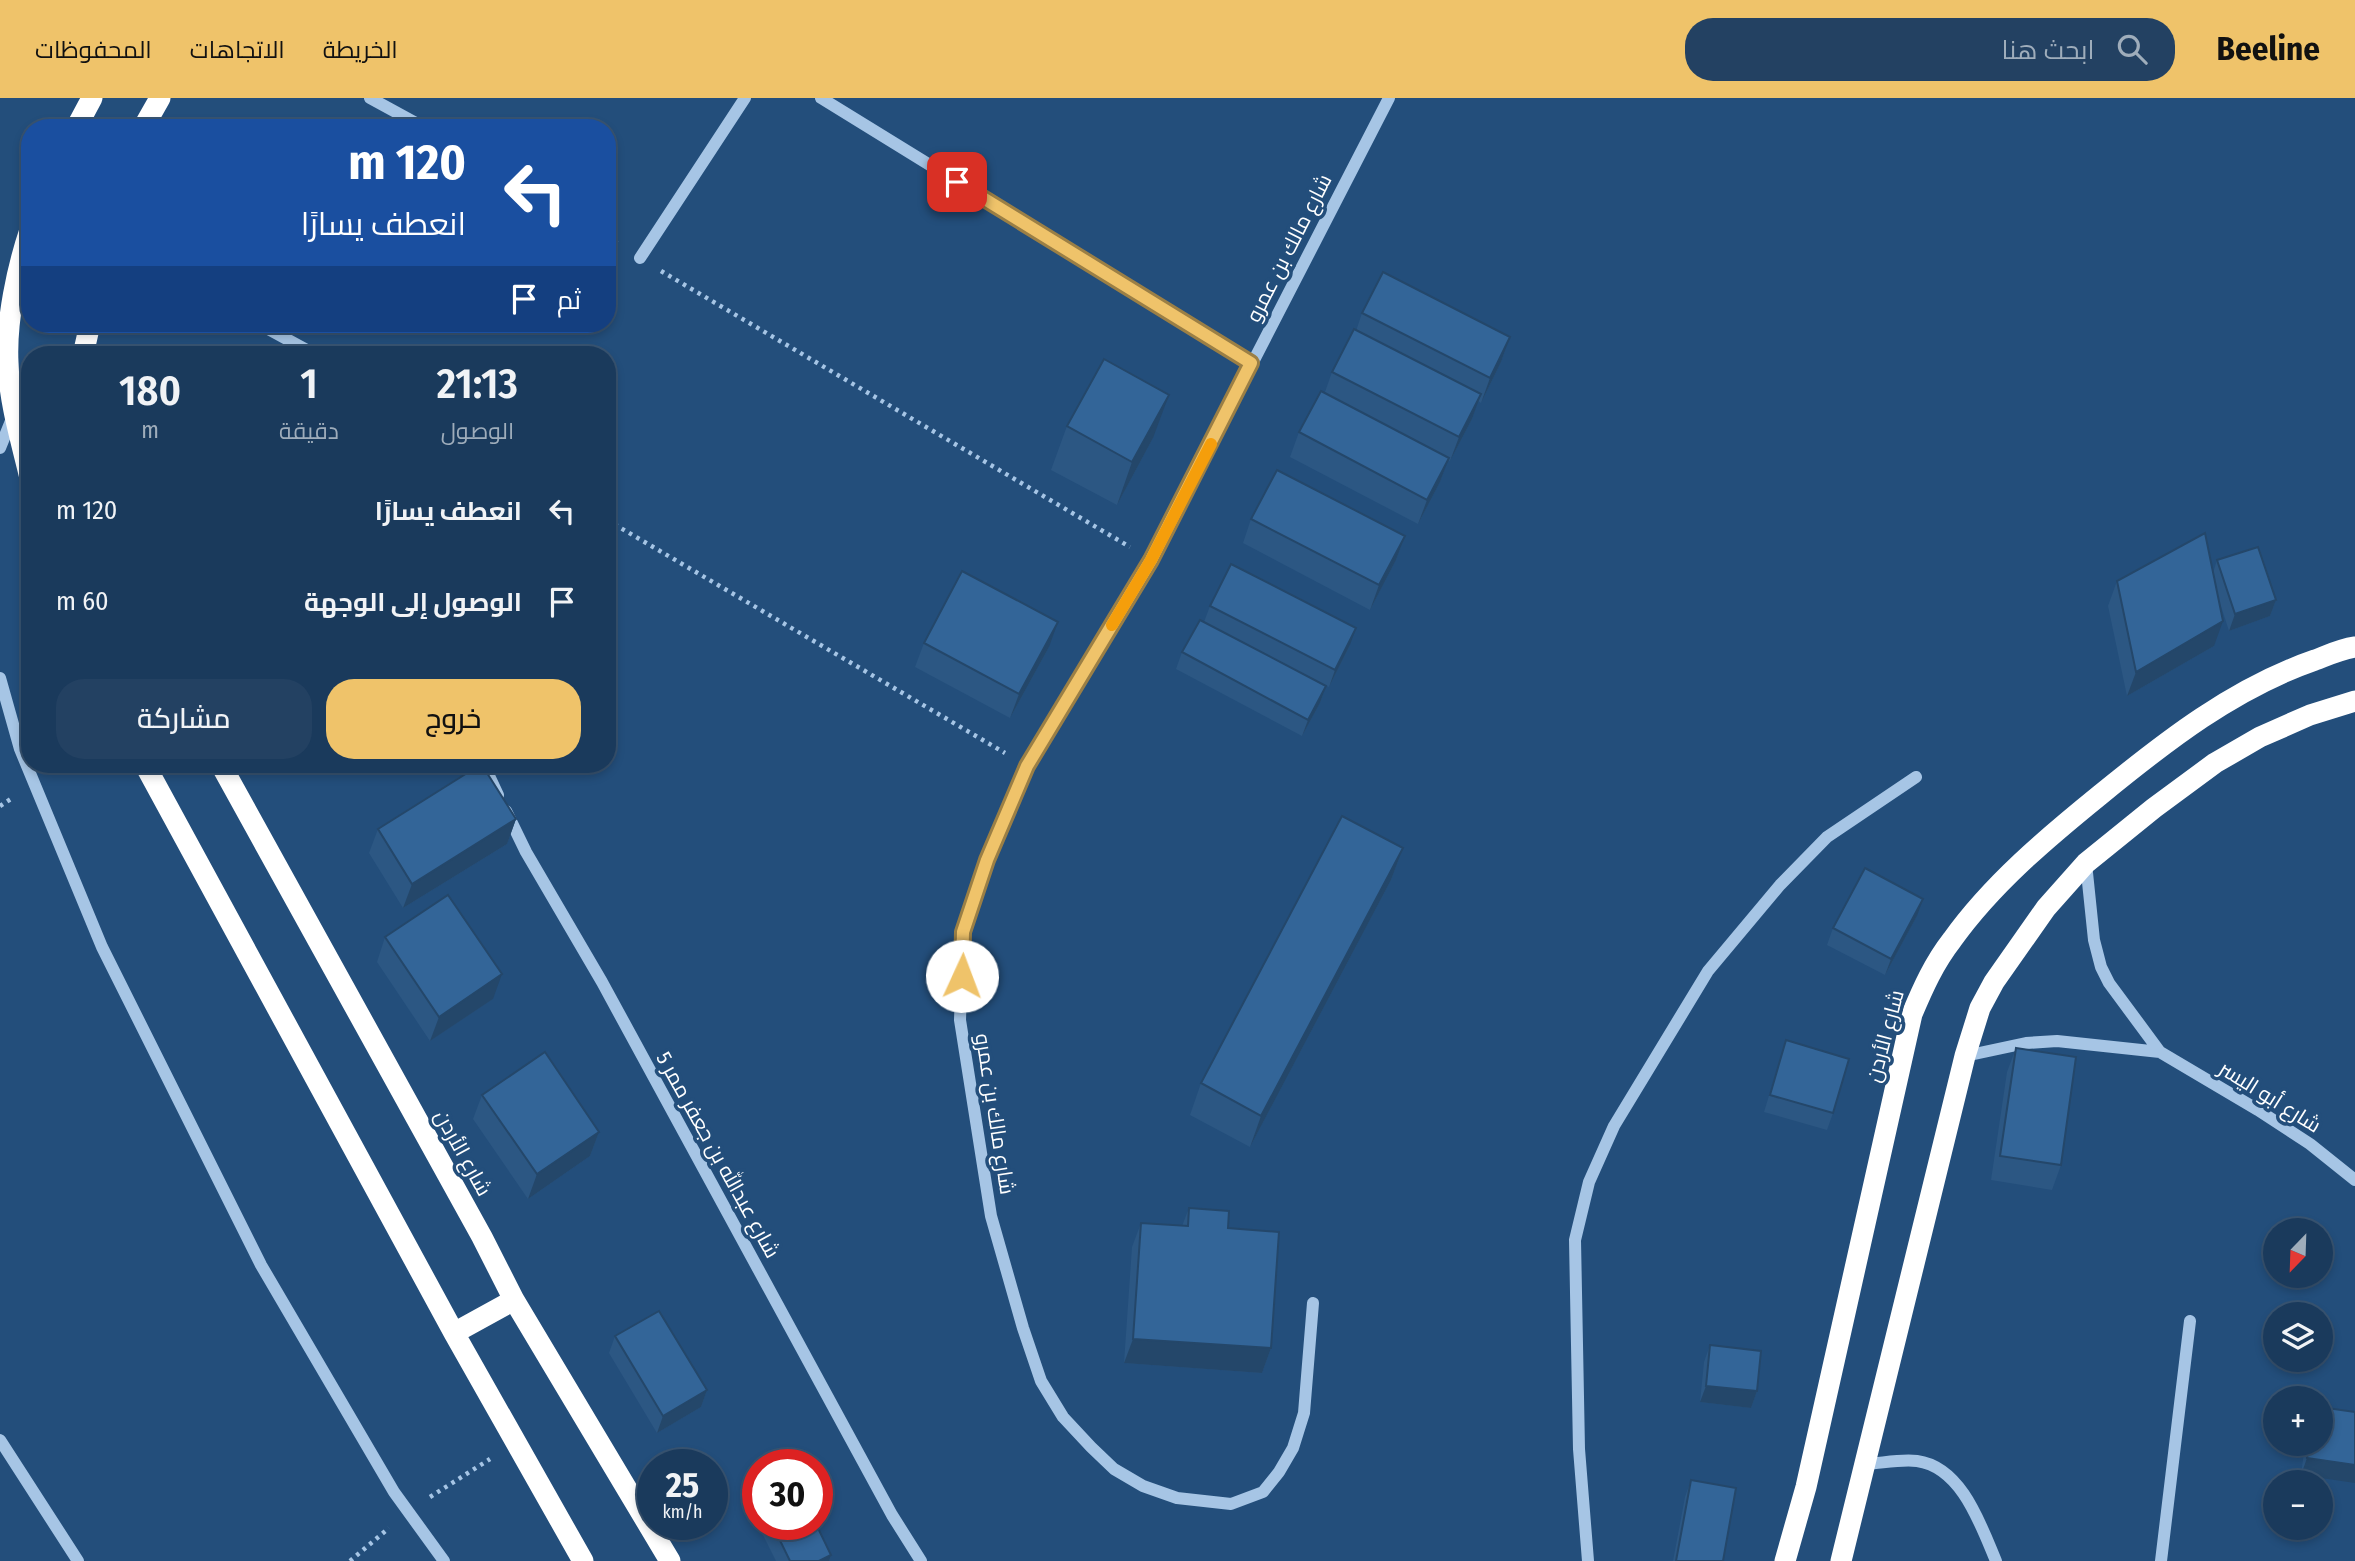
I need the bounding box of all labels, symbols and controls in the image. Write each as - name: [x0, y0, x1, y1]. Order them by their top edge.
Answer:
- search box: [1685, 18, 2175, 81]
- text: Beeline: [2217, 29, 2320, 69]
- icon: search: [2113, 30, 2151, 68]
- text: ابحث هنا: [2002, 35, 2095, 66]
- text: المحفوظات: [35, 36, 152, 64]
- text: الاتجاهات: [190, 36, 285, 64]
- text: الخريطة: [323, 36, 398, 64]
- text: 120 m: [348, 133, 466, 192]
- icon: left: [490, 147, 581, 238]
- pin: [927, 152, 987, 212]
- icon: arrive: [938, 163, 976, 201]
- street label: شارع مالك بن عمرو: [1240, 170, 1338, 327]
- text: انعطف يسارًا: [301, 205, 466, 243]
- icon: arrive: [505, 280, 543, 318]
- text: ثم: [557, 285, 581, 316]
- text: 1: [300, 359, 318, 409]
- text: 21:13: [437, 359, 518, 409]
- text: 180: [119, 366, 181, 416]
- text: m: [141, 416, 159, 444]
- text: دقيقة: [279, 417, 339, 445]
- text: الوصول: [441, 417, 514, 445]
- icon: left: [543, 492, 581, 530]
- text: 120 m: [56, 495, 117, 526]
- text: انعطف يسارًا: [375, 496, 522, 527]
- icon: arrive: [543, 583, 581, 621]
- text: 60 m: [56, 586, 109, 617]
- text: الوصول إلى الوجهة: [304, 587, 522, 618]
- button: مشاركة: [56, 679, 312, 759]
- button: خروج: [326, 679, 581, 759]
- position arrow: [925, 939, 999, 1013]
- street label: شارع الأردن: [1860, 987, 1911, 1085]
- street label: شارع مالك بن عمرو: [968, 1032, 1021, 1197]
- street label: شارع عبدالله بن جعفر ممر 5: [650, 1047, 786, 1263]
- street label: شارع أبو اليسر: [2213, 1055, 2326, 1139]
- street label: شارع الأردن: [428, 1105, 497, 1201]
- north arrow: [2263, 1218, 2333, 1288]
- map controls: [2263, 1218, 2333, 1540]
- button: layers: [2263, 1302, 2333, 1372]
- button: +: [2263, 1386, 2333, 1456]
- speed limit sign: 30: [742, 1449, 833, 1540]
- text: 25: [666, 1464, 699, 1506]
- button: −: [2263, 1470, 2333, 1540]
- text: km/h: [662, 1501, 703, 1523]

